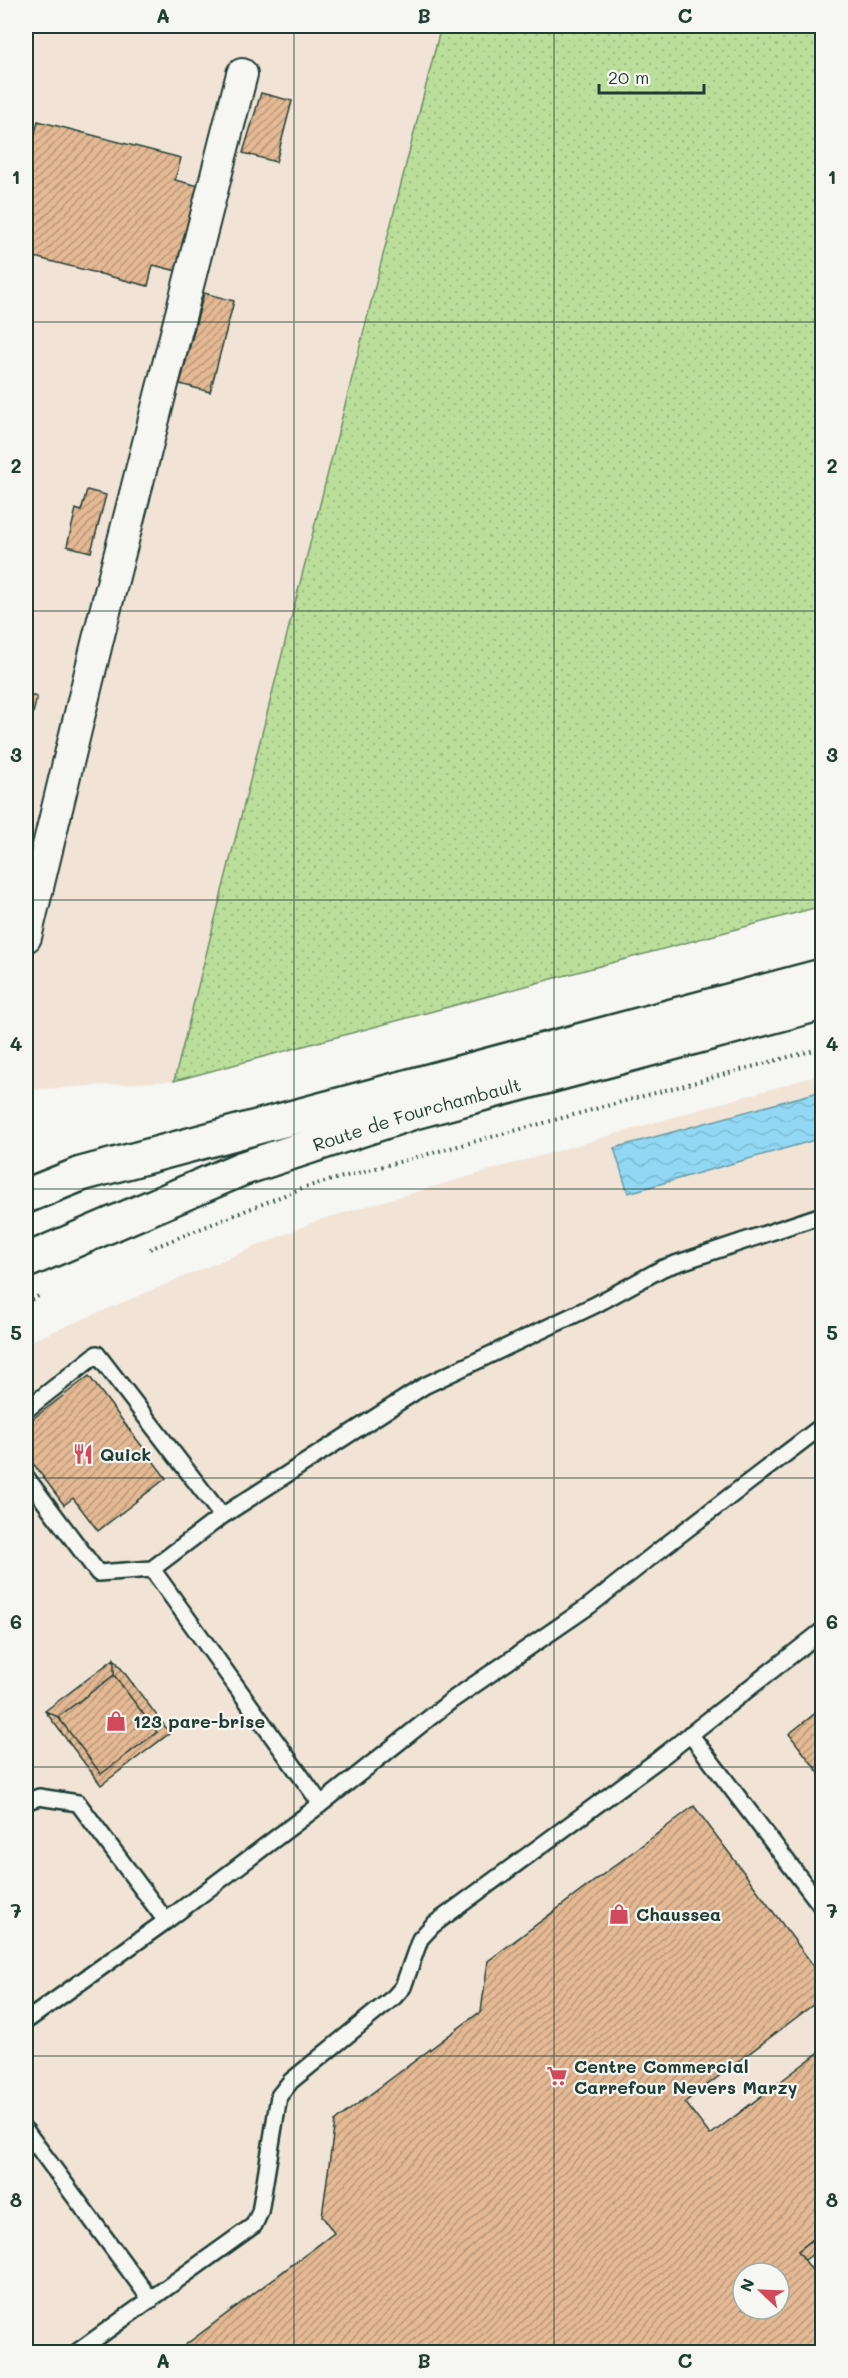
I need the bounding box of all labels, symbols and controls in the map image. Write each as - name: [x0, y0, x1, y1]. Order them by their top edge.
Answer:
- text: A: [156, 2, 170, 28]
- text: B: [417, 2, 431, 28]
- text: C: [678, 2, 693, 28]
- scale bar: [599, 57, 704, 95]
- text: 20 m: [608, 65, 649, 89]
- text: 1: [12, 163, 20, 189]
- text: 1: [828, 163, 836, 189]
- text: 2: [10, 452, 22, 478]
- text: 2: [826, 452, 838, 478]
- text: 3: [10, 741, 22, 767]
- text: 3: [826, 741, 838, 767]
- text: 4: [10, 1030, 23, 1056]
- text: 4: [826, 1030, 839, 1056]
- street label: Route de Fourchambault: [309, 1072, 523, 1157]
- text: 5: [10, 1319, 22, 1345]
- text: 5: [826, 1319, 838, 1345]
- restaurant icon: Quick: [71, 1442, 95, 1466]
- place label: Quick: [100, 1442, 151, 1466]
- text: 6: [10, 1608, 22, 1634]
- text: 6: [826, 1608, 838, 1634]
- shop icon: 123 pare-brise: [104, 1709, 128, 1733]
- place label: 123 pare-brise: [133, 1709, 265, 1733]
- text: 7: [10, 1897, 22, 1923]
- text: 7: [826, 1897, 838, 1923]
- shop icon: Chaussea: [607, 1902, 631, 1926]
- place label: Chaussea: [636, 1902, 721, 1926]
- place label: Centre Commercial Carrefour Nevers Marzy: [574, 2054, 798, 2099]
- supermarket icon: Centre Commercial Carrefour Nevers Marzy: [545, 2064, 569, 2088]
- text: 8: [10, 2186, 22, 2212]
- text: 8: [826, 2186, 838, 2212]
- north arrow: [731, 2261, 791, 2321]
- text: N: [735, 2275, 759, 2295]
- text: A: [156, 2347, 170, 2373]
- text: B: [417, 2347, 431, 2373]
- text: C: [678, 2347, 693, 2373]

